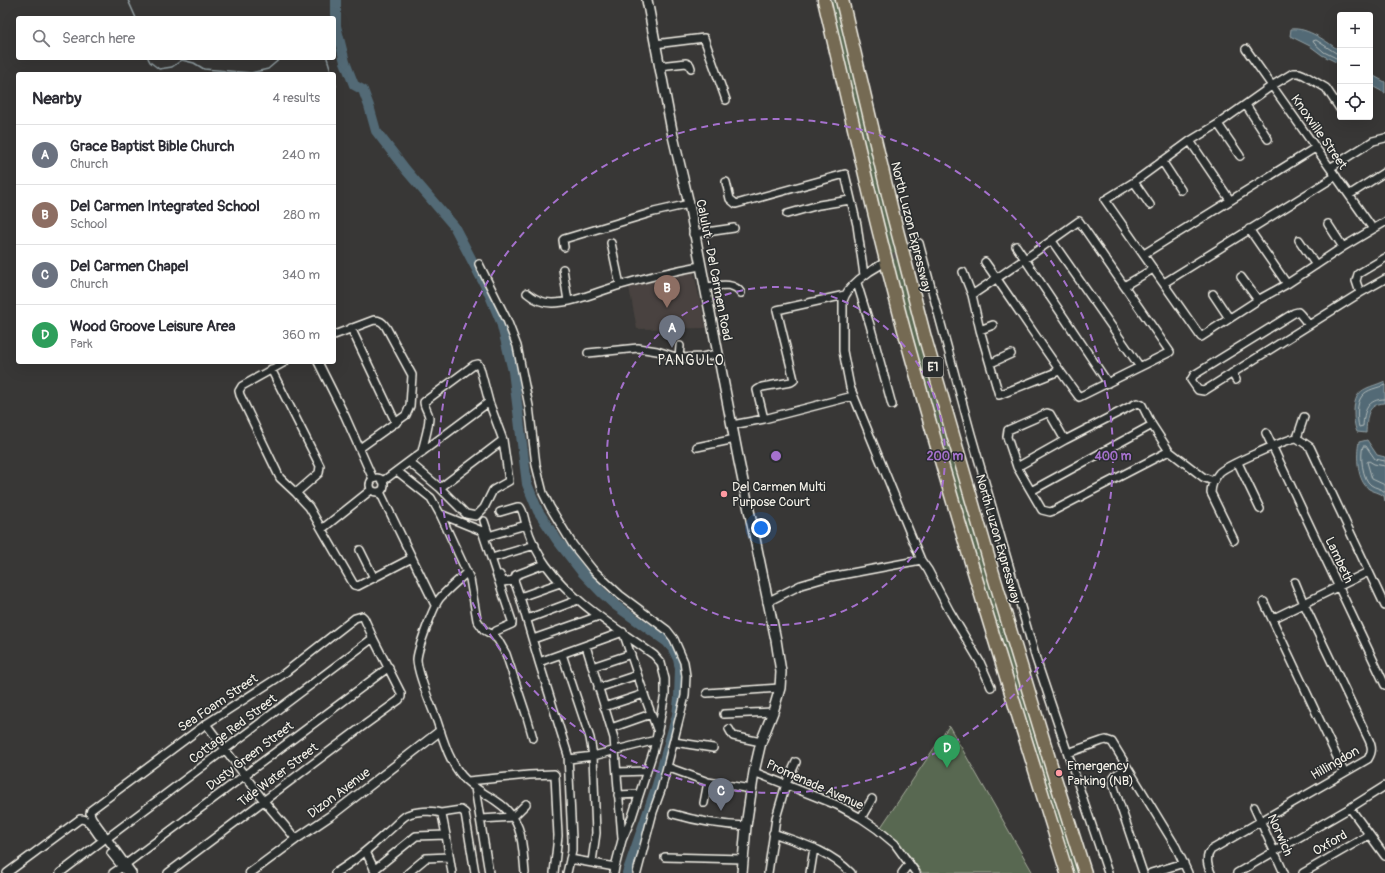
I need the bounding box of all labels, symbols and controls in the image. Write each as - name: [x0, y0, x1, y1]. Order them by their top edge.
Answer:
- map controls: [1337, 12, 1373, 120]
- button: +: [1337, 12, 1373, 48]
- search box: [16, 16, 336, 60]
- icon: search: [30, 27, 52, 49]
- text: Search here: [62, 29, 135, 48]
- button: −: [1337, 48, 1373, 84]
- button: locate: [1337, 84, 1373, 120]
- text: Nearby: [32, 88, 81, 109]
- text: 4 results: [273, 90, 320, 106]
- street label: Knoxville Street: [1287, 92, 1351, 173]
- text: Grace Baptist Bible Church: [70, 137, 234, 156]
- text: A: [41, 147, 49, 163]
- text: 240 m: [282, 147, 320, 163]
- text: Church: [70, 156, 108, 172]
- street label: North Luzon Expressway: [887, 160, 935, 294]
- text: Del Carmen Integrated School: [70, 197, 260, 216]
- street label: Calulut - Del Carmen Road: [692, 198, 736, 342]
- text: B: [41, 207, 49, 223]
- text: 280 m: [283, 207, 320, 223]
- text: School: [70, 216, 107, 232]
- text: Del Carmen Chapel: [70, 257, 189, 276]
- text: C: [41, 267, 49, 283]
- text: 340 m: [282, 267, 320, 283]
- pin: B: [654, 275, 680, 308]
- text: Church: [70, 276, 108, 292]
- pin: A: [659, 315, 685, 348]
- text: Wood Groove Leisure Area: [70, 317, 235, 336]
- text: D: [41, 327, 49, 343]
- text: 360 m: [282, 327, 320, 343]
- text: Park: [70, 336, 93, 352]
- district label: PANGULO: [657, 352, 725, 369]
- road number: E1: [923, 357, 943, 377]
- centre of rings: [769, 449, 783, 463]
- text: 200 m: [927, 449, 964, 464]
- text: 400 m: [1094, 449, 1132, 464]
- street label: North Luzon Expressway: [972, 472, 1024, 606]
- place label: Del Carmen Multi Purpose Court: [732, 479, 826, 510]
- marker: Del Carmen Multi Purpose Court: [719, 489, 729, 499]
- your location: [751, 518, 771, 538]
- street label: Lambeth: [1321, 534, 1357, 586]
- street label: Sea Foam Street: [175, 670, 262, 736]
- street label: Cottage Red Street: [186, 690, 281, 767]
- street label: Dusty Green Street: [203, 718, 297, 794]
- pin: D: [934, 735, 960, 768]
- street label: Tide Water Street: [235, 739, 322, 810]
- street label: Hillingdon: [1308, 743, 1362, 783]
- street label: Promenade Avenue: [764, 756, 867, 814]
- place label: Emergency Parking (NB): [1067, 758, 1134, 789]
- street label: Dizon Avenue: [305, 764, 374, 822]
- marker: Emergency Parking (NB): [1054, 768, 1064, 778]
- pin: C: [708, 778, 734, 811]
- street label: Norwich: [1264, 812, 1296, 858]
- street label: Oxford: [1310, 827, 1350, 859]

